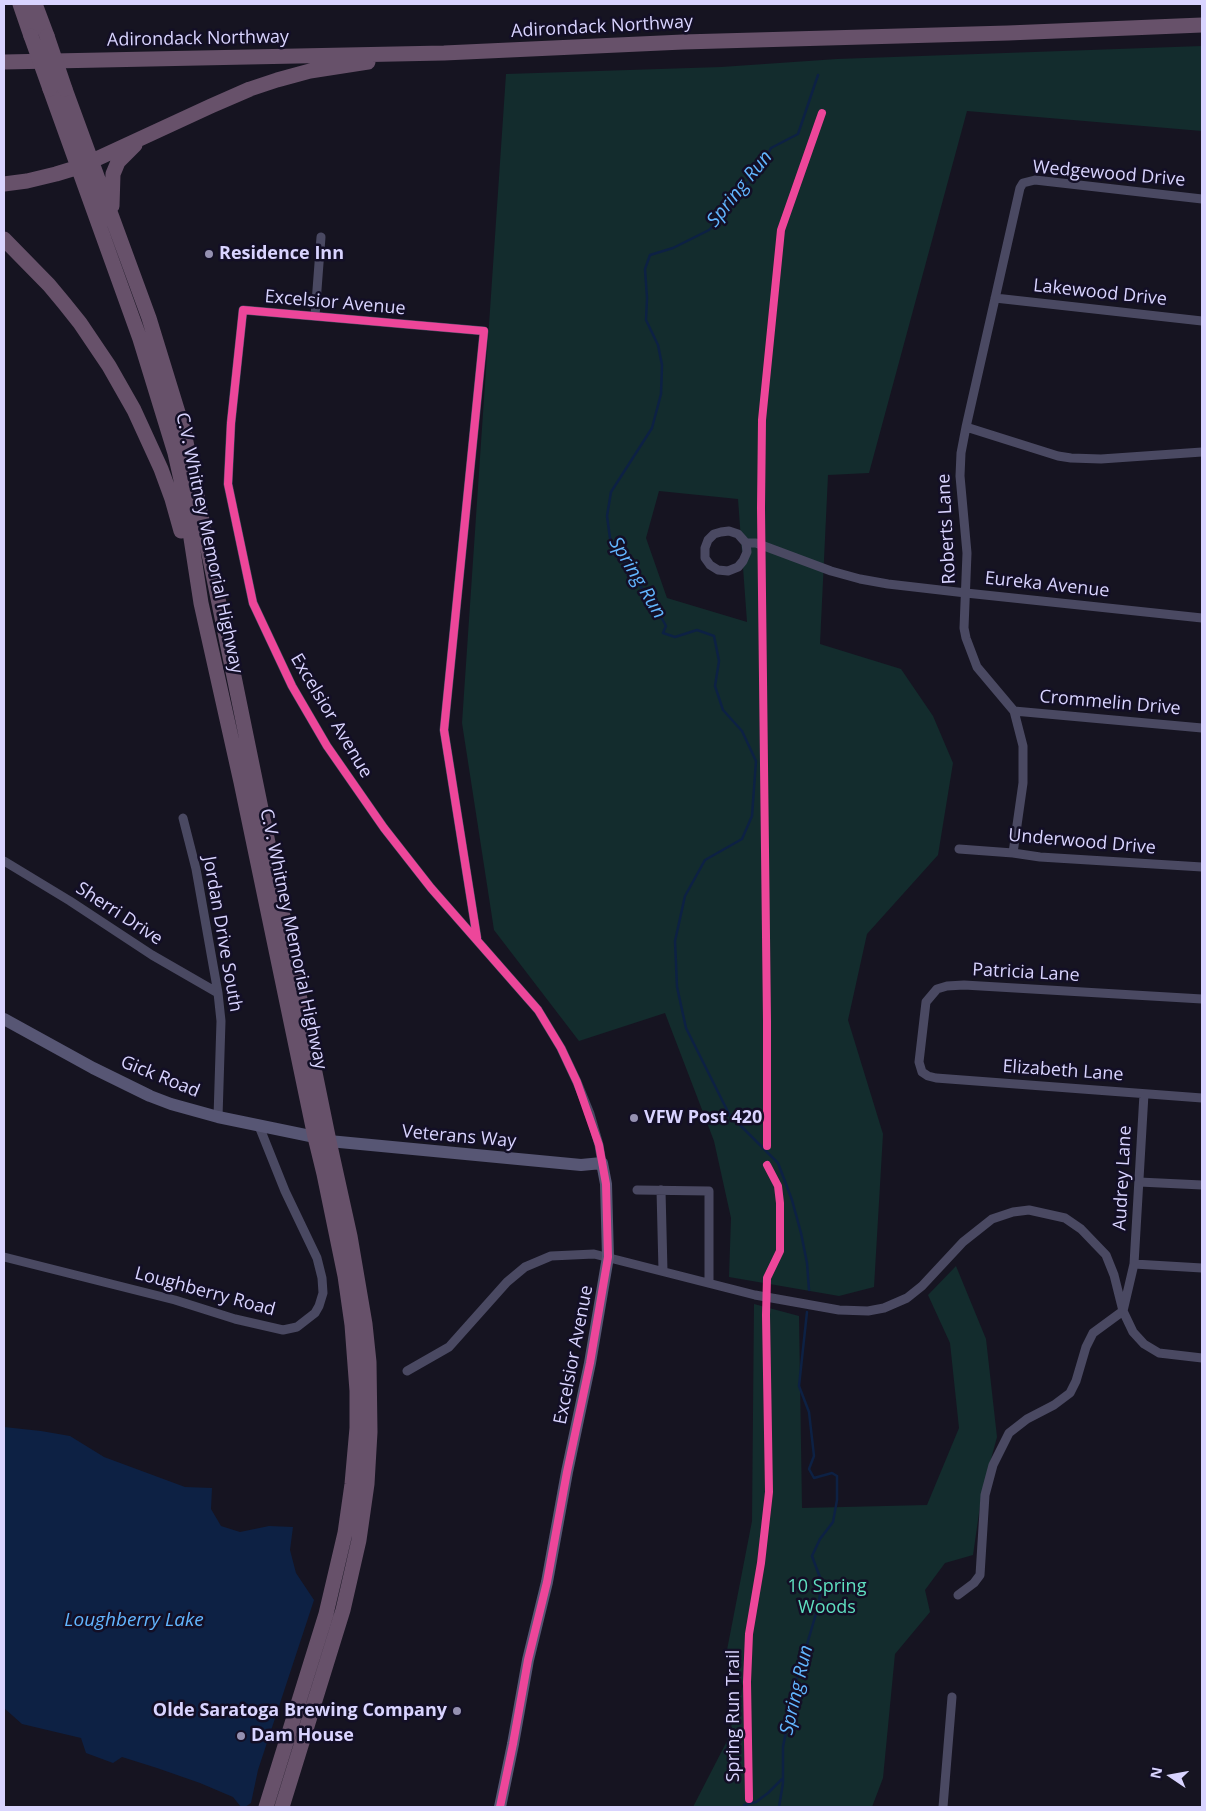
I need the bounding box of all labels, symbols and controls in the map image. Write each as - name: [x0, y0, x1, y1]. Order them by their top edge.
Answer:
- street label: Adirondack Northway: [511, 11, 693, 43]
- street label: Adirondack Northway: [107, 27, 289, 51]
- water label: Spring Run: [702, 146, 778, 232]
- street label: Wedgewood Drive: [1032, 157, 1186, 191]
- place label: Residence Inn: [219, 243, 344, 265]
- marker: Residence Inn: [203, 248, 215, 260]
- street label: Lakewood Drive: [1032, 275, 1168, 311]
- street label: Excelsior Avenue: [264, 286, 406, 320]
- street label: C.V. Whitney Memorial Highway: [171, 411, 247, 675]
- street label: Roberts Lane: [933, 473, 961, 585]
- water label: Spring Run: [604, 533, 670, 623]
- street label: Eureka Avenue: [984, 568, 1110, 602]
- street label: Excelsior Avenue: [285, 650, 377, 782]
- street label: Crommelin Drive: [1038, 686, 1182, 720]
- street label: C.V. Whitney Memorial Highway: [255, 807, 331, 1071]
- street label: Underwood Drive: [1007, 825, 1157, 859]
- street label: Jordan Drive South: [198, 854, 246, 1014]
- street label: Sherri Drive: [72, 878, 166, 950]
- street label: Patricia Lane: [972, 959, 1080, 987]
- street label: Gick Road: [117, 1051, 203, 1103]
- street label: Elizabeth Lane: [1002, 1056, 1124, 1086]
- place label: VFW Post 420: [644, 1107, 762, 1129]
- marker: VFW Post 420: [628, 1112, 640, 1124]
- street label: Veterans Way: [401, 1121, 517, 1153]
- street label: Audrey Lane: [1109, 1125, 1137, 1231]
- street label: Loughberry Road: [132, 1263, 278, 1321]
- street label: Excelsior Avenue: [550, 1284, 598, 1426]
- park label: 10 Spring Woods: [788, 1576, 866, 1618]
- water label: Loughberry Lake: [64, 1610, 204, 1632]
- water label: Spring Run: [776, 1643, 818, 1737]
- street label: Spring Run Trail: [723, 1650, 745, 1782]
- place label: Olde Saratoga Brewing Company: [153, 1700, 447, 1722]
- marker: Olde Saratoga Brewing Company: [451, 1705, 463, 1717]
- place label: Dam House: [251, 1725, 354, 1747]
- marker: Dam House: [235, 1730, 247, 1742]
- north arrow: [1146, 1751, 1196, 1801]
- text: N: [1145, 1765, 1166, 1780]

